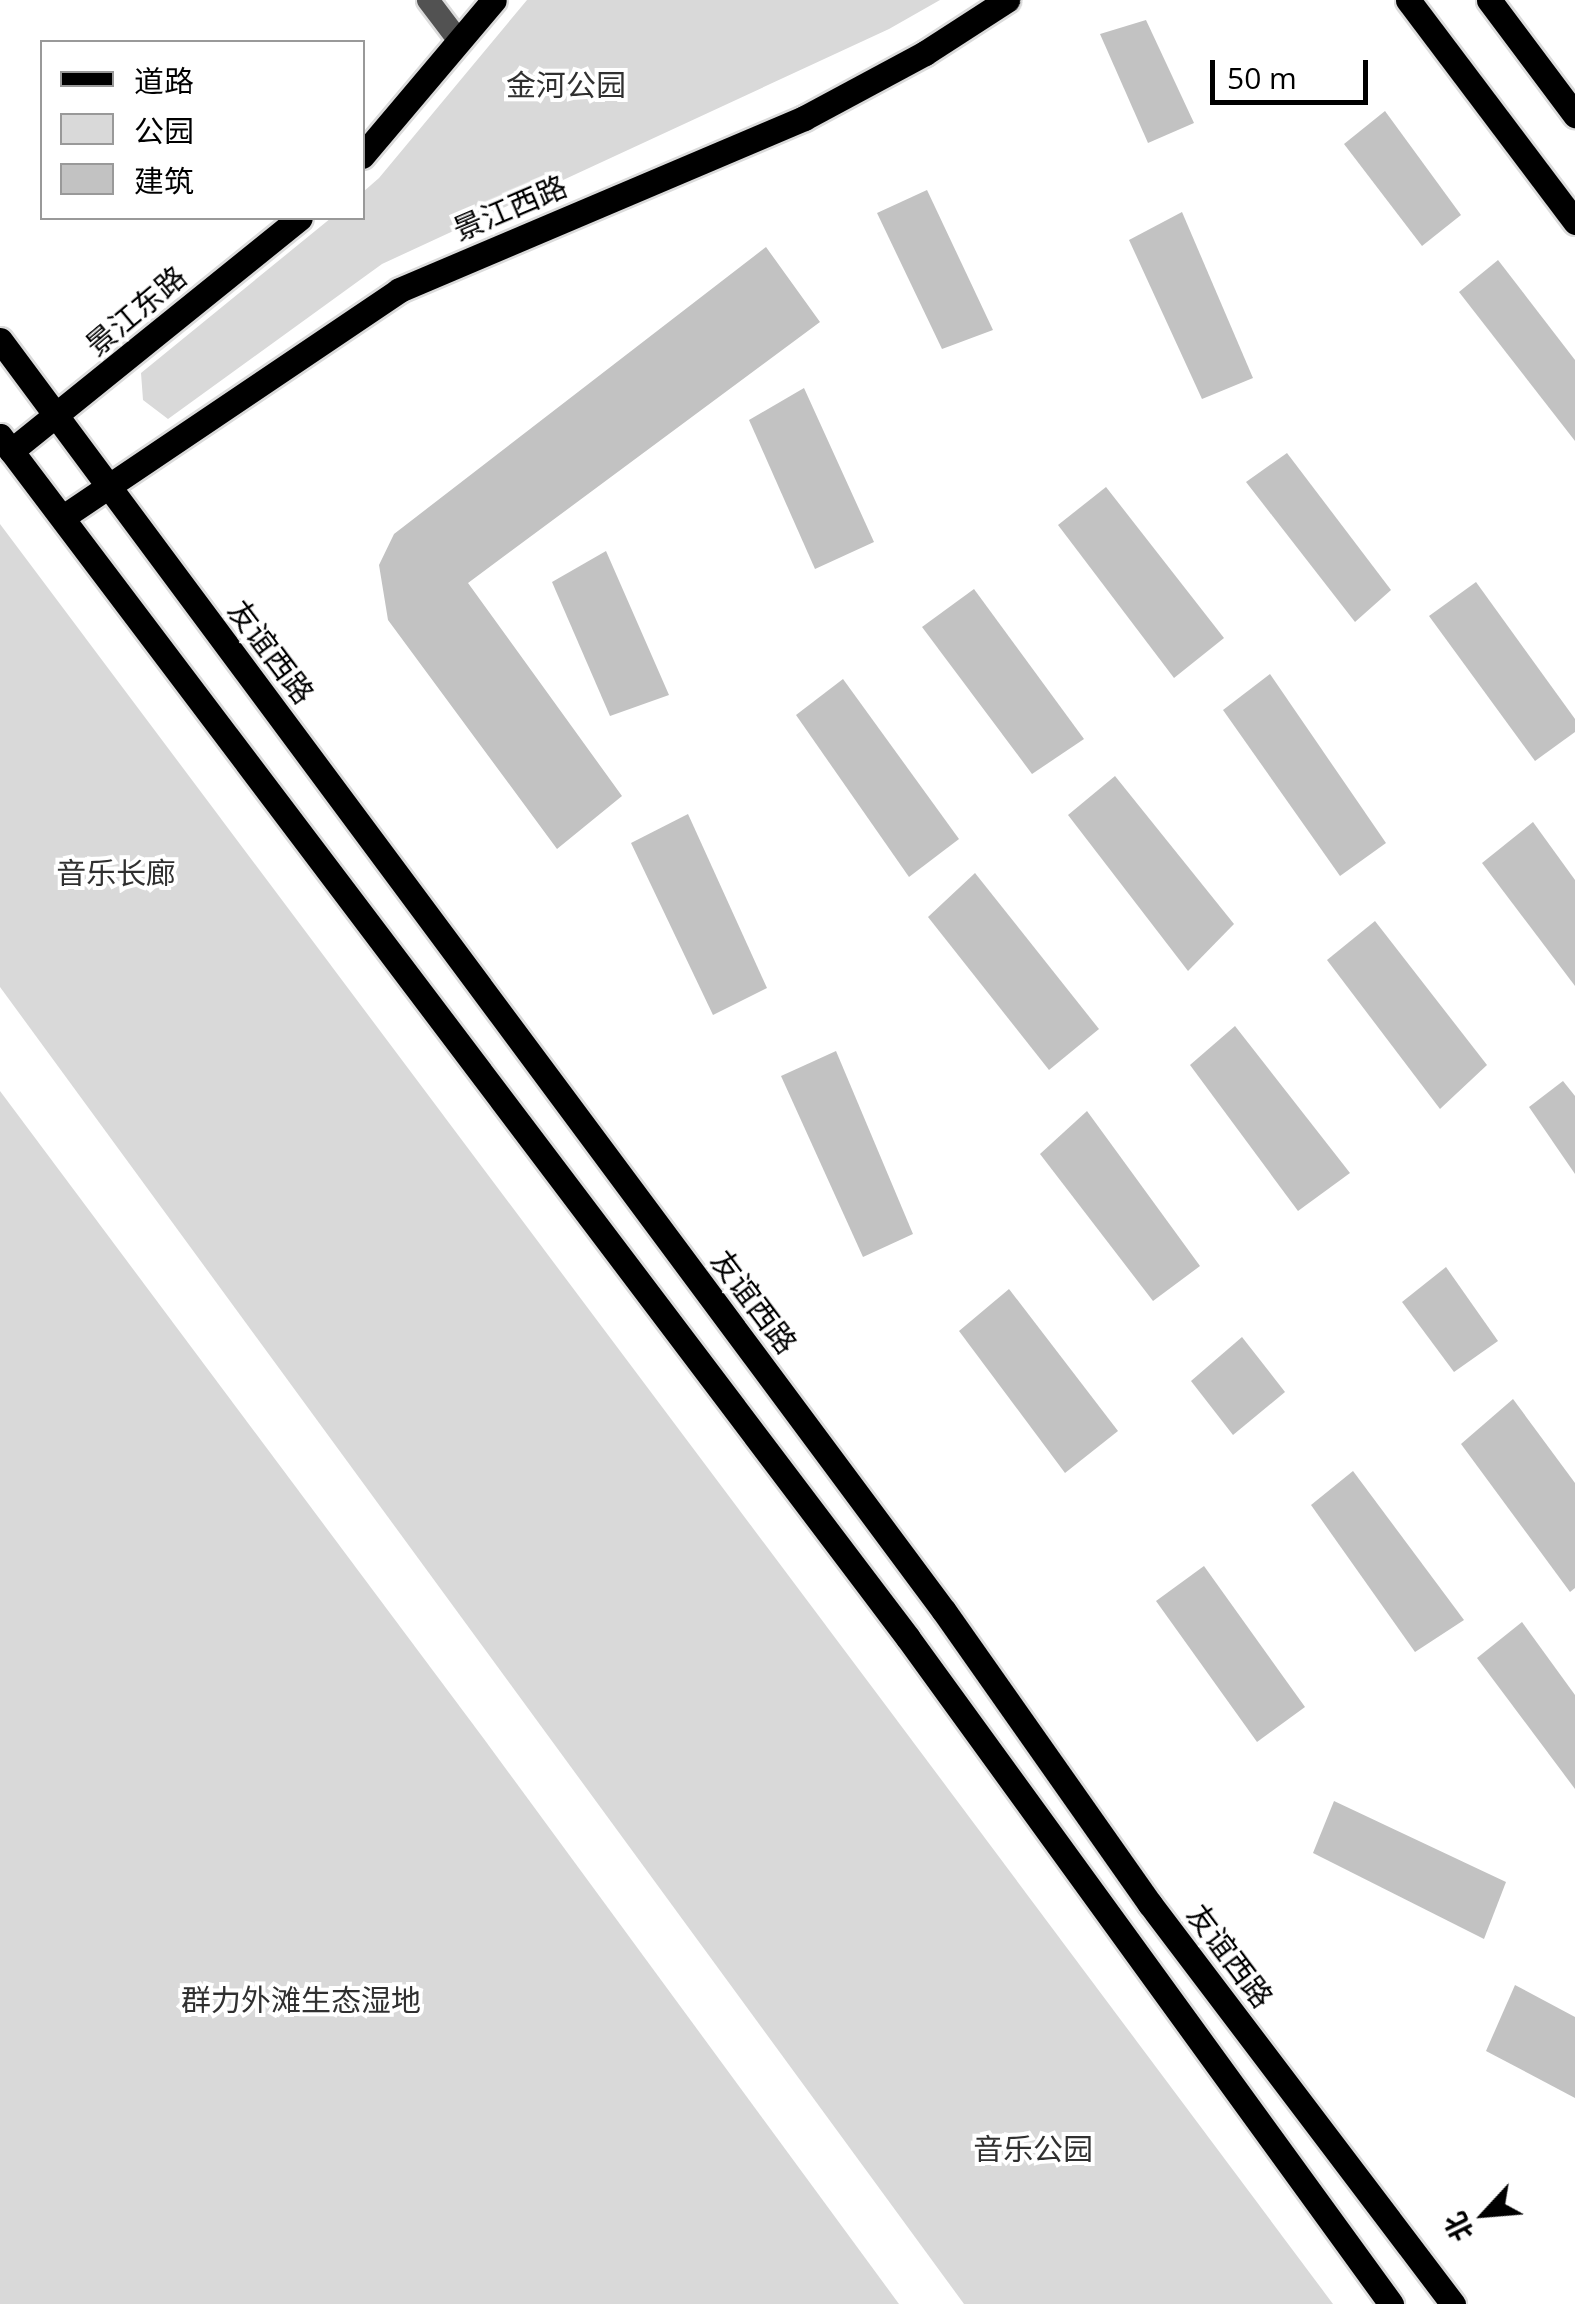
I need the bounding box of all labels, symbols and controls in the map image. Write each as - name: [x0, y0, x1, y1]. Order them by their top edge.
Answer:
- legend: [40, 40, 365, 220]
- scale bar: [1215, 40, 1372, 102]
- text: 50 m: [1227, 57, 1297, 98]
- text: 道路: [134, 60, 194, 101]
- park label: 金河公园: [506, 67, 626, 103]
- text: 公园: [134, 110, 194, 151]
- text: 建筑: [134, 160, 194, 201]
- street label: 景江西路: [448, 168, 572, 248]
- street label: 景江东路: [78, 259, 194, 363]
- street label: 友谊西路: [221, 593, 321, 711]
- park label: 音乐长廊: [56, 855, 176, 891]
- street label: 友谊西路: [704, 1243, 804, 1361]
- street label: 友谊西路: [1180, 1897, 1280, 2015]
- park label: 群力外滩生态湿地: [181, 1982, 421, 2018]
- park label: 音乐公园: [973, 2131, 1093, 2167]
- north arrow: [1435, 2164, 1535, 2264]
- text: 北: [1435, 2206, 1481, 2248]

